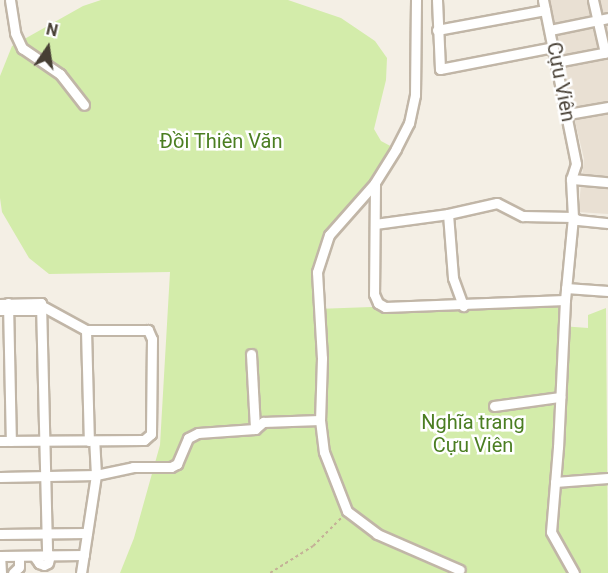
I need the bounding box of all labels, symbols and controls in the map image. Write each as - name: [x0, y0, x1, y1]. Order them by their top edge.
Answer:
- north arrow: [18, 18, 78, 78]
- text: N: [45, 19, 60, 40]
- street label: Cựu Viên: [542, 40, 580, 124]
- park label: Đồi Thiên Văn: [159, 129, 283, 153]
- park label: Nghĩa trang Cựu Viên: [421, 411, 525, 458]

